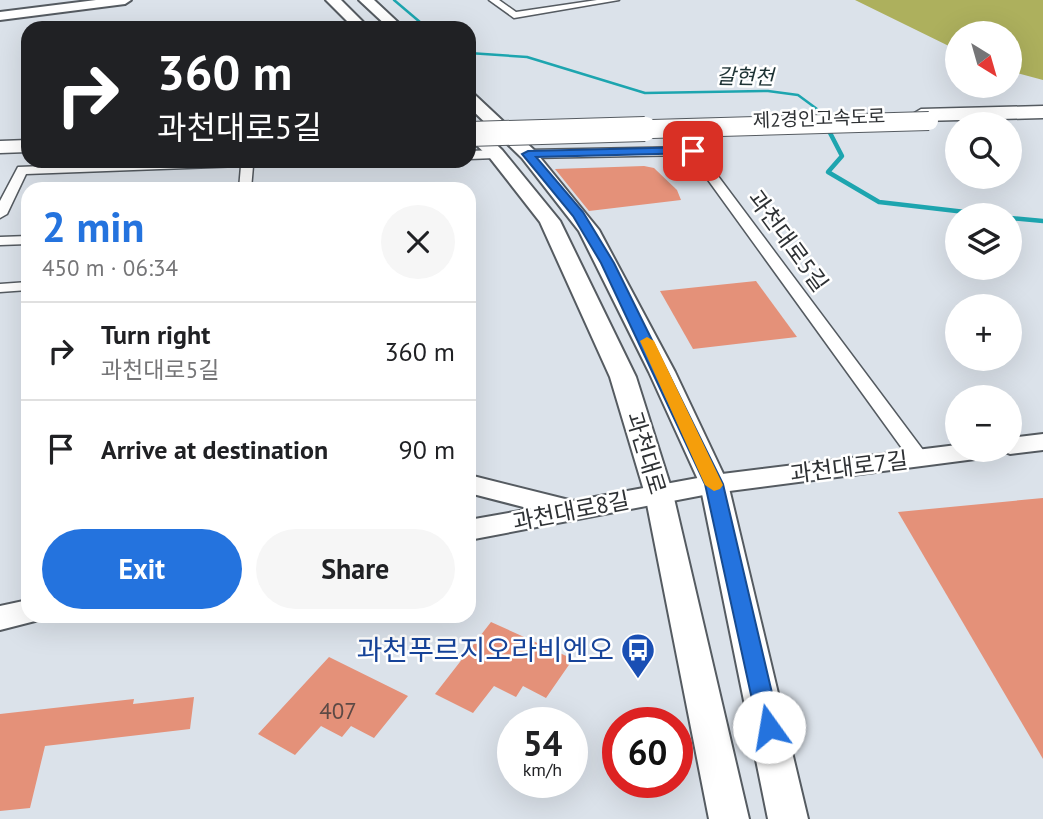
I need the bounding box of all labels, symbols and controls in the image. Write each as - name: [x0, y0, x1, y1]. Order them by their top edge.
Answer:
- north arrow: [945, 21, 1022, 98]
- map controls: [945, 21, 1022, 462]
- text: 360 m: [157, 40, 292, 104]
- icon: right: [42, 49, 133, 140]
- water label: 갈현천: [716, 62, 777, 91]
- street label: 제2경인고속도로: [752, 104, 886, 132]
- text: 과천대로5길: [157, 106, 322, 148]
- button: search: [945, 112, 1022, 189]
- pin: [663, 121, 723, 181]
- icon: arrive: [674, 132, 712, 170]
- street label: 과천대로5길: [742, 184, 835, 297]
- text: 2 min: [42, 199, 144, 254]
- button: layers: [945, 203, 1022, 280]
- button: close: [381, 205, 455, 279]
- text: 450 m · 06:34: [42, 253, 178, 282]
- button: +: [945, 294, 1022, 371]
- text: Turn right: [101, 318, 210, 351]
- icon: right: [42, 332, 80, 370]
- text: 360 m: [384, 335, 455, 368]
- text: 과천대로5길: [101, 355, 219, 384]
- button: −: [945, 385, 1022, 462]
- street label: 과천대로: [620, 408, 673, 498]
- icon: arrive: [42, 430, 80, 468]
- text: Arrive at destination: [101, 433, 328, 466]
- text: 90 m: [399, 433, 455, 466]
- street label: 과천대로7길: [788, 445, 909, 488]
- street label: 과천대로8길: [510, 485, 632, 536]
- button: Exit: [42, 529, 242, 609]
- button: Share: [256, 529, 455, 609]
- place label: 과천푸르지오라비엔오: [356, 631, 614, 668]
- bus stop icon: 과천푸르지오라비엔오: [619, 631, 657, 680]
- position arrow: [732, 690, 806, 764]
- house number: 407: [319, 696, 357, 725]
- speed limit sign: 60: [602, 707, 693, 798]
- text: 54: [523, 720, 562, 766]
- text: km/h: [523, 758, 562, 781]

